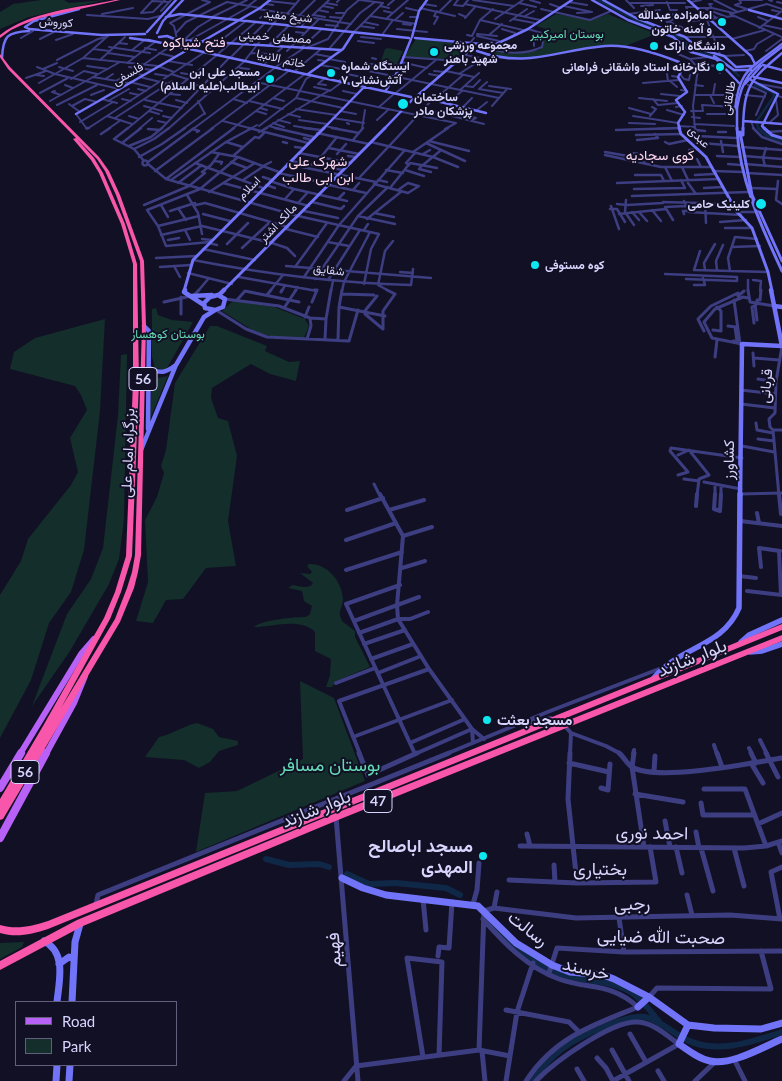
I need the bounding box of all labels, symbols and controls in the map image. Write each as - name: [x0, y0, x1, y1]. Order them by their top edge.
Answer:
- street label: شیخ مفید: [263, 6, 313, 26]
- place label: امامزاده عبدالله و آمنه خاتون: [638, 8, 712, 36]
- street label: کوروش: [38, 14, 74, 30]
- marker: امامزاده عبدالله و آمنه خاتون: [716, 16, 728, 28]
- street label: مصطفی خمینی: [238, 27, 312, 47]
- park label: بوستان امیرکبیر: [530, 27, 604, 41]
- district label: فتح شیاکوه: [162, 34, 226, 50]
- place label: مجموعه ورزشی شهید باهنر: [444, 38, 517, 66]
- place label: دانشگاه اراک: [664, 39, 725, 53]
- marker: دانشگاه اراک: [648, 40, 660, 52]
- street label: خاتم الانبیا: [255, 46, 307, 72]
- marker: مجموعه ورزشی شهید باهنر: [428, 46, 440, 58]
- street label: فلسفی: [110, 59, 146, 89]
- place label: ایستگاه شماره ۷ آتش‌نشانی: [341, 59, 410, 87]
- place label: نگارخانه استاد واشقانی فراهانی: [562, 60, 710, 74]
- marker: نگارخانه استاد واشقانی فراهانی: [714, 61, 726, 73]
- place label: مسجد علی ابن ابیطالب(علیه السلام): [161, 65, 260, 93]
- marker: ایستگاه شماره ۷ آتش‌نشانی: [325, 67, 337, 79]
- marker: مسجد علی ابن ابیطالب(علیه السلام): [264, 73, 276, 85]
- street label: طالقانی: [719, 80, 739, 116]
- place label: ساختمان پزشکان مادر: [414, 90, 473, 118]
- marker: ساختمان پزشکان مادر: [396, 97, 410, 111]
- street label: عبدی: [685, 123, 713, 151]
- district label: کوی سجادیه: [626, 147, 694, 163]
- district label: شهرک علی ابن ابی طالب: [282, 153, 354, 186]
- street label: اسلام: [234, 173, 264, 203]
- place label: کلینیک حامی: [688, 197, 750, 211]
- marker: کلینیک حامی: [754, 197, 768, 211]
- street label: مالک اشتر: [256, 201, 300, 245]
- place label: کوه مستوفی: [545, 258, 604, 272]
- marker: کوه مستوفی: [529, 259, 541, 271]
- street label: شقایق: [312, 261, 346, 279]
- park label: بوستان کوهسار: [131, 327, 205, 341]
- road number: 56: [129, 368, 157, 390]
- street label: قربانی: [756, 368, 776, 404]
- street label: بزرگراه امام علی: [117, 408, 139, 498]
- street label: کشاورز: [720, 440, 738, 480]
- street label: بلوار شازند: [654, 634, 730, 682]
- place label: مسجد بعثت: [497, 711, 572, 729]
- marker: مسجد بعثت: [481, 714, 493, 726]
- park label: بوستان مسافر: [280, 754, 380, 776]
- road number: 56: [11, 760, 39, 784]
- street label: بلوار شازند: [278, 785, 354, 833]
- road number: 47: [364, 789, 392, 812]
- street label: احمد نوری: [615, 822, 689, 844]
- place label: مسجد اباصالح المهدی: [368, 835, 473, 878]
- marker: مسجد اباصالح المهدی: [477, 850, 489, 862]
- street label: بختیاری: [573, 858, 627, 880]
- street label: رجبی: [613, 893, 651, 915]
- street label: رسالت: [503, 906, 553, 952]
- street label: صحبت الله ضیایی: [597, 925, 725, 949]
- street label: فهیم: [322, 932, 346, 968]
- street label: خرسند: [560, 953, 612, 985]
- legend: [15, 1001, 178, 1066]
- text: Road: [62, 1012, 95, 1030]
- text: Park: [62, 1037, 91, 1055]

